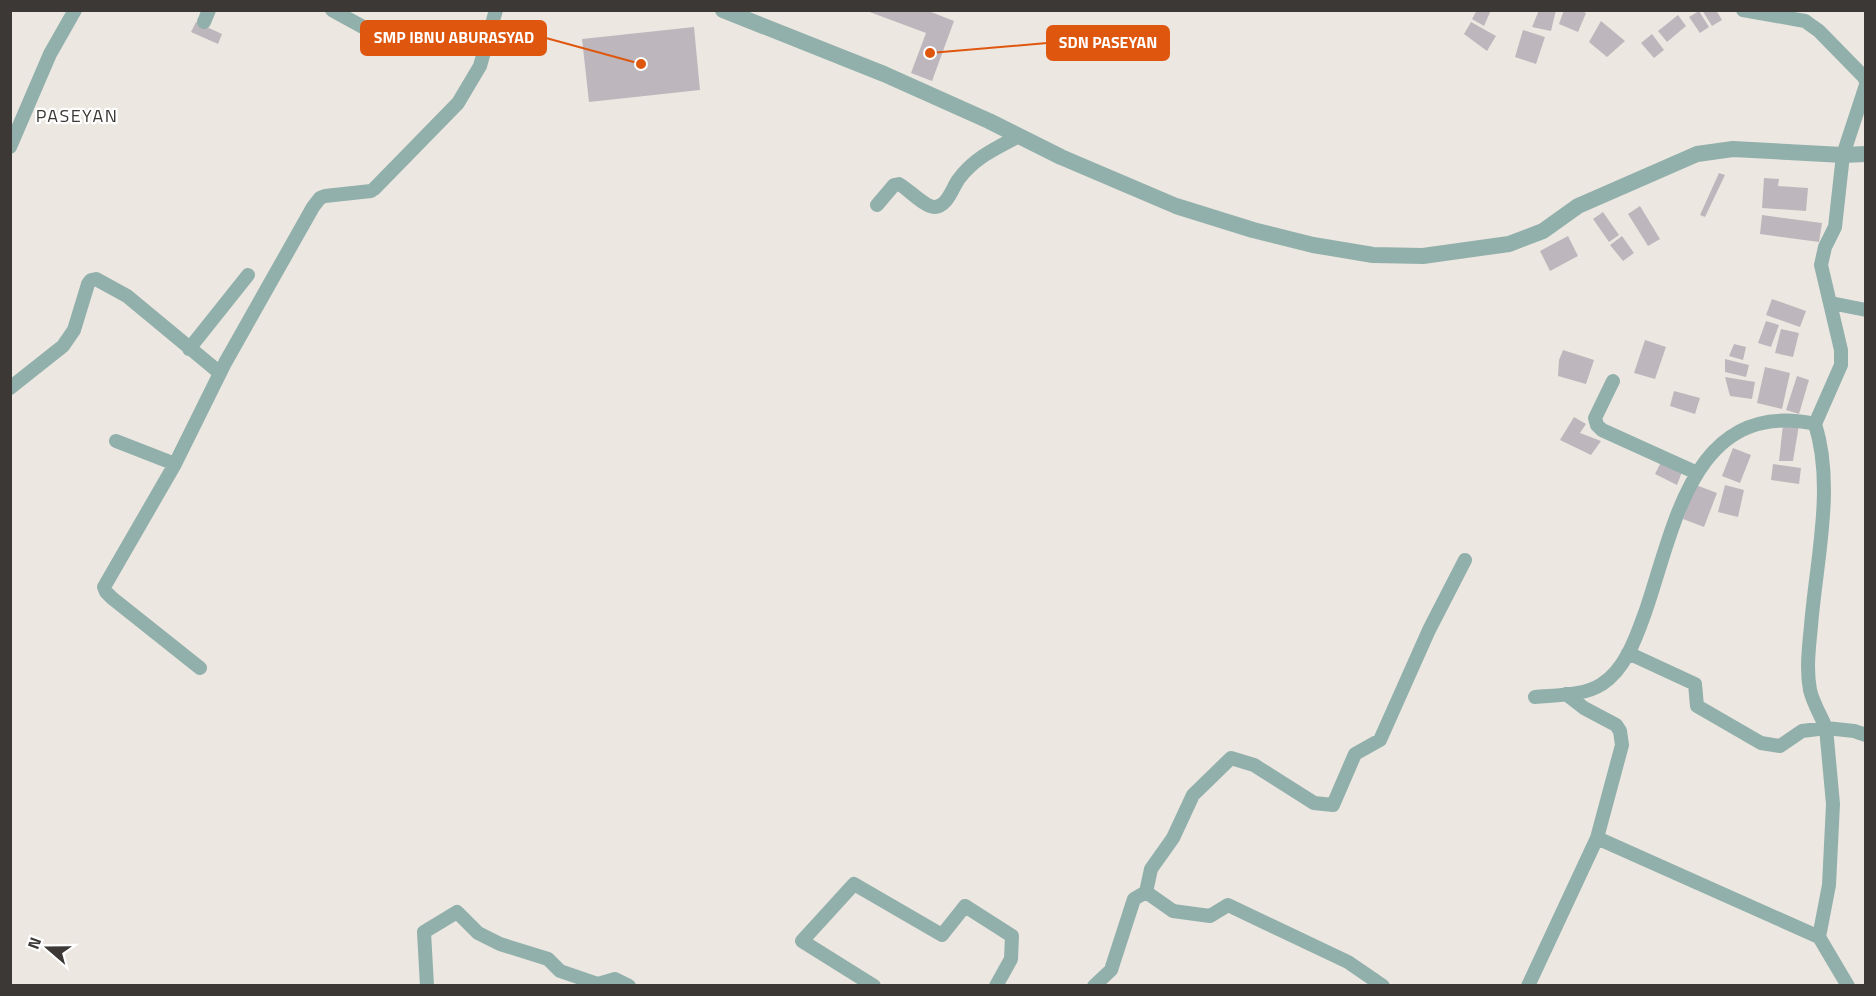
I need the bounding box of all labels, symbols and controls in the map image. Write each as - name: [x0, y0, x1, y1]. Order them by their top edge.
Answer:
- callout: SMP IBNU ABURASYAD: [361, 21, 546, 55]
- text: SMP IBNU ABURASYAD: [374, 25, 534, 49]
- callout: SDN PASEYAN: [1047, 26, 1169, 60]
- text: SDN PASEYAN: [1059, 30, 1157, 54]
- district label: PASEYAN: [36, 102, 118, 129]
- north arrow: [18, 918, 78, 978]
- text: N: [21, 934, 47, 952]

